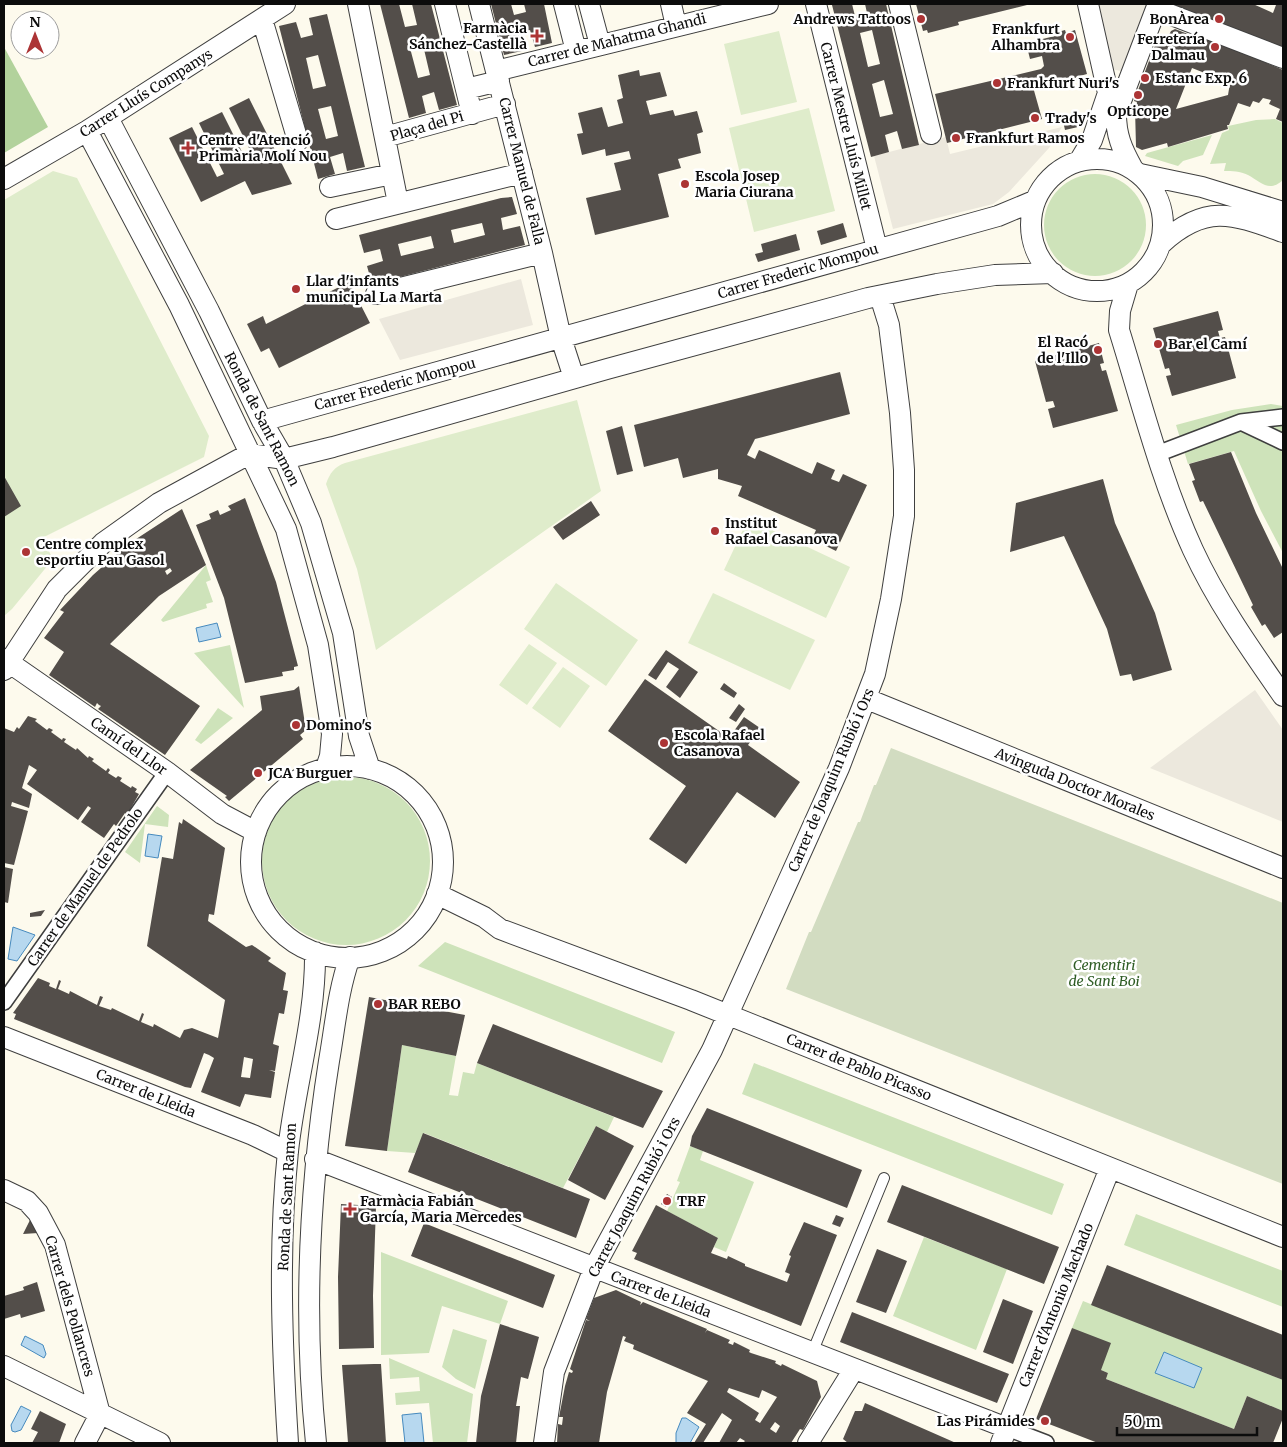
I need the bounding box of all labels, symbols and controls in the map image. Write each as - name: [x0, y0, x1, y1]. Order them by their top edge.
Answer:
- street label: Carrer de Mahatma Ghandi: [526, 9, 708, 71]
- north arrow: [10, 10, 60, 60]
- place label: Andrews Tattoos: [793, 10, 911, 28]
- place label: BonÀrea: [1149, 10, 1209, 28]
- text: N: [29, 13, 41, 31]
- marker: Andrews Tattoos: [915, 13, 927, 25]
- marker: BonÀrea: [1213, 13, 1225, 25]
- place label: Farmàcia Sánchez-Castellà: [409, 19, 527, 53]
- place label: Frankfurt Alhambra: [990, 20, 1060, 54]
- marker: Farmàcia Sánchez-Castellà: [531, 30, 543, 42]
- place label: Ferretería Dalmau: [1137, 30, 1205, 64]
- marker: Frankfurt Alhambra: [1064, 31, 1076, 43]
- street label: Carrer Mestre Lluís Millet: [816, 40, 876, 212]
- marker: Ferretería Dalmau: [1209, 41, 1221, 53]
- street label: Carrer Lluís Companys: [76, 45, 216, 141]
- place label: Estanc Exp. 6: [1155, 69, 1247, 87]
- marker: Estanc Exp. 6: [1139, 72, 1151, 84]
- place label: Frankfurt Nuri's: [1007, 74, 1119, 92]
- marker: Frankfurt Nuri's: [991, 77, 1003, 89]
- marker: Opticope: [1132, 89, 1144, 101]
- street label: Carrer Manuel de Falla: [495, 96, 549, 247]
- place label: Opticope: [1107, 102, 1169, 120]
- street label: Plaça del Pi: [388, 107, 466, 145]
- place label: Trady's: [1045, 109, 1097, 127]
- marker: Trady's: [1029, 112, 1041, 124]
- place label: Frankfurt Ramos: [966, 129, 1085, 147]
- place label: Centre d'Atenció Primària Molí Nou: [199, 131, 327, 165]
- marker: Frankfurt Ramos: [950, 132, 962, 144]
- marker: Centre d'Atenció Primària Molí Nou: [181, 141, 195, 155]
- place label: Escola Josep Maria Ciurana: [695, 167, 794, 201]
- marker: Escola Josep Maria Ciurana: [679, 178, 691, 190]
- street label: Carrer Frederic Mompou: [716, 239, 881, 303]
- place label: Llar d'infants municipal La Marta: [306, 272, 442, 306]
- marker: Llar d'infants municipal La Marta: [290, 283, 302, 295]
- place label: El Racó de l'Illo: [1037, 333, 1088, 367]
- place label: Bar el Camí: [1168, 335, 1248, 353]
- marker: Bar el Camí: [1152, 338, 1164, 350]
- marker: El Racó de l'Illo: [1092, 344, 1104, 356]
- street label: Ronda de Sant Ramon: [220, 349, 304, 489]
- street label: Carrer Frederic Mompou: [312, 354, 478, 414]
- place label: Institut Rafael Casanova: [725, 514, 838, 548]
- marker: Institut Rafael Casanova: [709, 525, 721, 537]
- place label: Centre complex esportiu Pau Gasol: [36, 535, 165, 569]
- marker: Centre complex esportiu Pau Gasol: [20, 546, 32, 558]
- street label: Carrer de Joaquim Rubió i Ors: [784, 685, 878, 875]
- street label: Camí del Llor: [87, 713, 171, 779]
- place label: Domino's: [306, 716, 372, 734]
- marker: Domino's: [290, 719, 302, 731]
- place label: Escola Rafael Casanova: [674, 726, 765, 760]
- marker: Escola Rafael Casanova: [658, 737, 670, 749]
- street label: Avinguda Doctor Morales: [992, 743, 1158, 824]
- place label: JCA Burguer: [267, 764, 353, 782]
- marker: JCA Burguer: [252, 767, 264, 779]
- street label: Carrer de Manuel de Pedrolo: [23, 804, 147, 970]
- park label: Cementiri de Sant Boi: [1068, 956, 1140, 990]
- place label: BAR REBO: [388, 995, 461, 1013]
- marker: BAR REBO: [372, 998, 384, 1010]
- street label: Carrer de Pablo Picasso: [784, 1030, 934, 1104]
- street label: Carrer de Lleida: [93, 1065, 199, 1121]
- street label: Carrer Joaquim Rubió i Ors: [584, 1114, 684, 1280]
- street label: Ronda de Sant Ramon: [274, 1123, 300, 1271]
- place label: Farmàcia Fabián García, Maria Mercedes: [360, 1192, 522, 1226]
- place label: TRF: [677, 1192, 706, 1210]
- marker: TRF: [661, 1195, 673, 1207]
- marker: Farmàcia Fabián García, Maria Mercedes: [344, 1203, 356, 1215]
- street label: Carrer d'Antonio Machado: [1015, 1220, 1097, 1390]
- street label: Carrer dels Pollancres: [41, 1233, 99, 1379]
- street label: Carrer de Lleida: [608, 1267, 714, 1322]
- scale bar: [1117, 1404, 1257, 1436]
- place label: Las Pirámides: [937, 1412, 1035, 1430]
- text: 50 m: [1124, 1412, 1161, 1431]
- marker: Las Pirámides: [1039, 1415, 1051, 1427]

